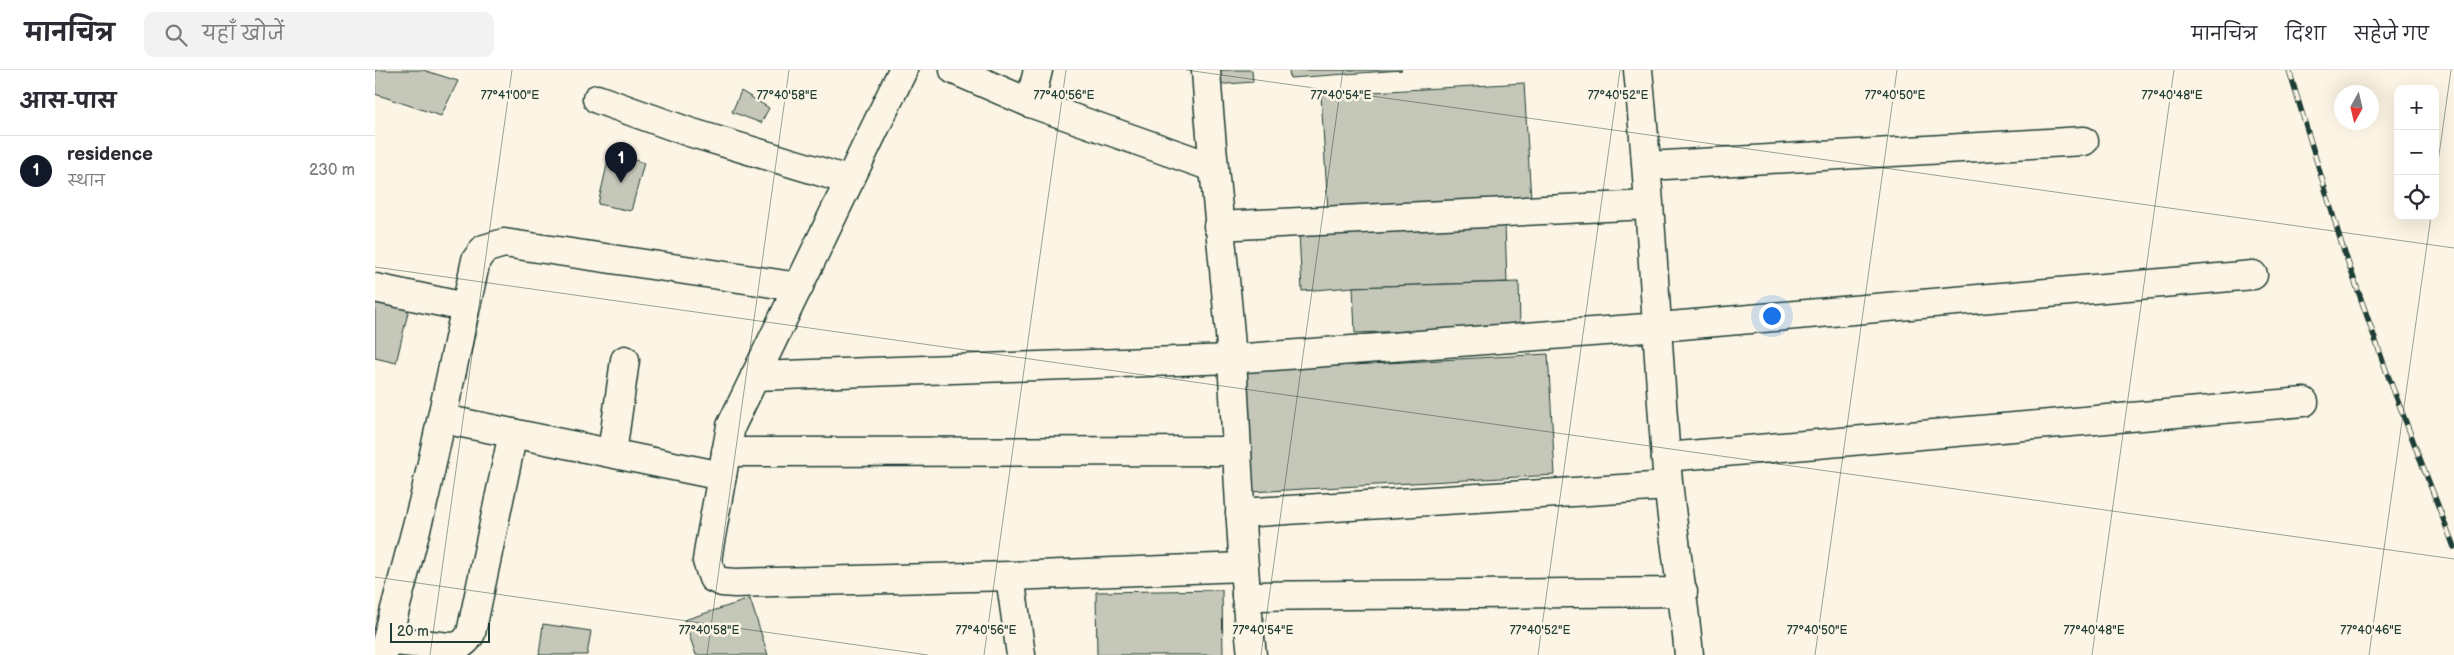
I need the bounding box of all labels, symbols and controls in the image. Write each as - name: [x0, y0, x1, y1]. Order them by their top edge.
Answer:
- search box: [144, 12, 494, 57]
- text: मानचित्र: [25, 19, 114, 48]
- icon: search: [162, 21, 190, 49]
- text: यहाँ खोजें: [202, 23, 284, 46]
- text: मानचित्र: [2191, 24, 2257, 45]
- text: दिशा: [2285, 24, 2326, 45]
- text: सहेजे गए: [2354, 24, 2429, 45]
- north arrow: [2334, 85, 2379, 130]
- map controls: [2394, 85, 2439, 220]
- button: +: [2394, 85, 2439, 130]
- text: 77°41'00"E: [481, 88, 539, 103]
- text: 77°40'58"E: [757, 88, 817, 103]
- text: 77°40'56"E: [1034, 88, 1095, 103]
- text: 77°40'54"E: [1311, 88, 1372, 103]
- text: 77°40'52"E: [1588, 88, 1648, 103]
- text: 77°40'50"E: [1865, 88, 1925, 103]
- text: 77°40'48"E: [2141, 88, 2203, 103]
- text: आस-पास: [20, 89, 116, 114]
- button: −: [2394, 130, 2439, 175]
- pin: 1: [605, 142, 637, 183]
- text: residence: [67, 143, 153, 166]
- text: 1: [33, 161, 39, 180]
- text: 230 m: [309, 161, 355, 180]
- text: स्थान: [67, 172, 105, 191]
- button: locate: [2394, 175, 2439, 220]
- your location: [1759, 303, 1785, 329]
- scale bar: [390, 620, 490, 643]
- text: 20 m: [397, 623, 429, 640]
- text: 77°40'58"E: [679, 623, 739, 638]
- text: 77°40'56"E: [956, 623, 1017, 638]
- text: 77°40'54"E: [1233, 623, 1294, 638]
- text: 77°40'52"E: [1510, 623, 1570, 638]
- text: 77°40'50"E: [1787, 623, 1847, 638]
- text: 77°40'48"E: [2063, 623, 2125, 638]
- text: 77°40'46"E: [2340, 623, 2402, 638]

